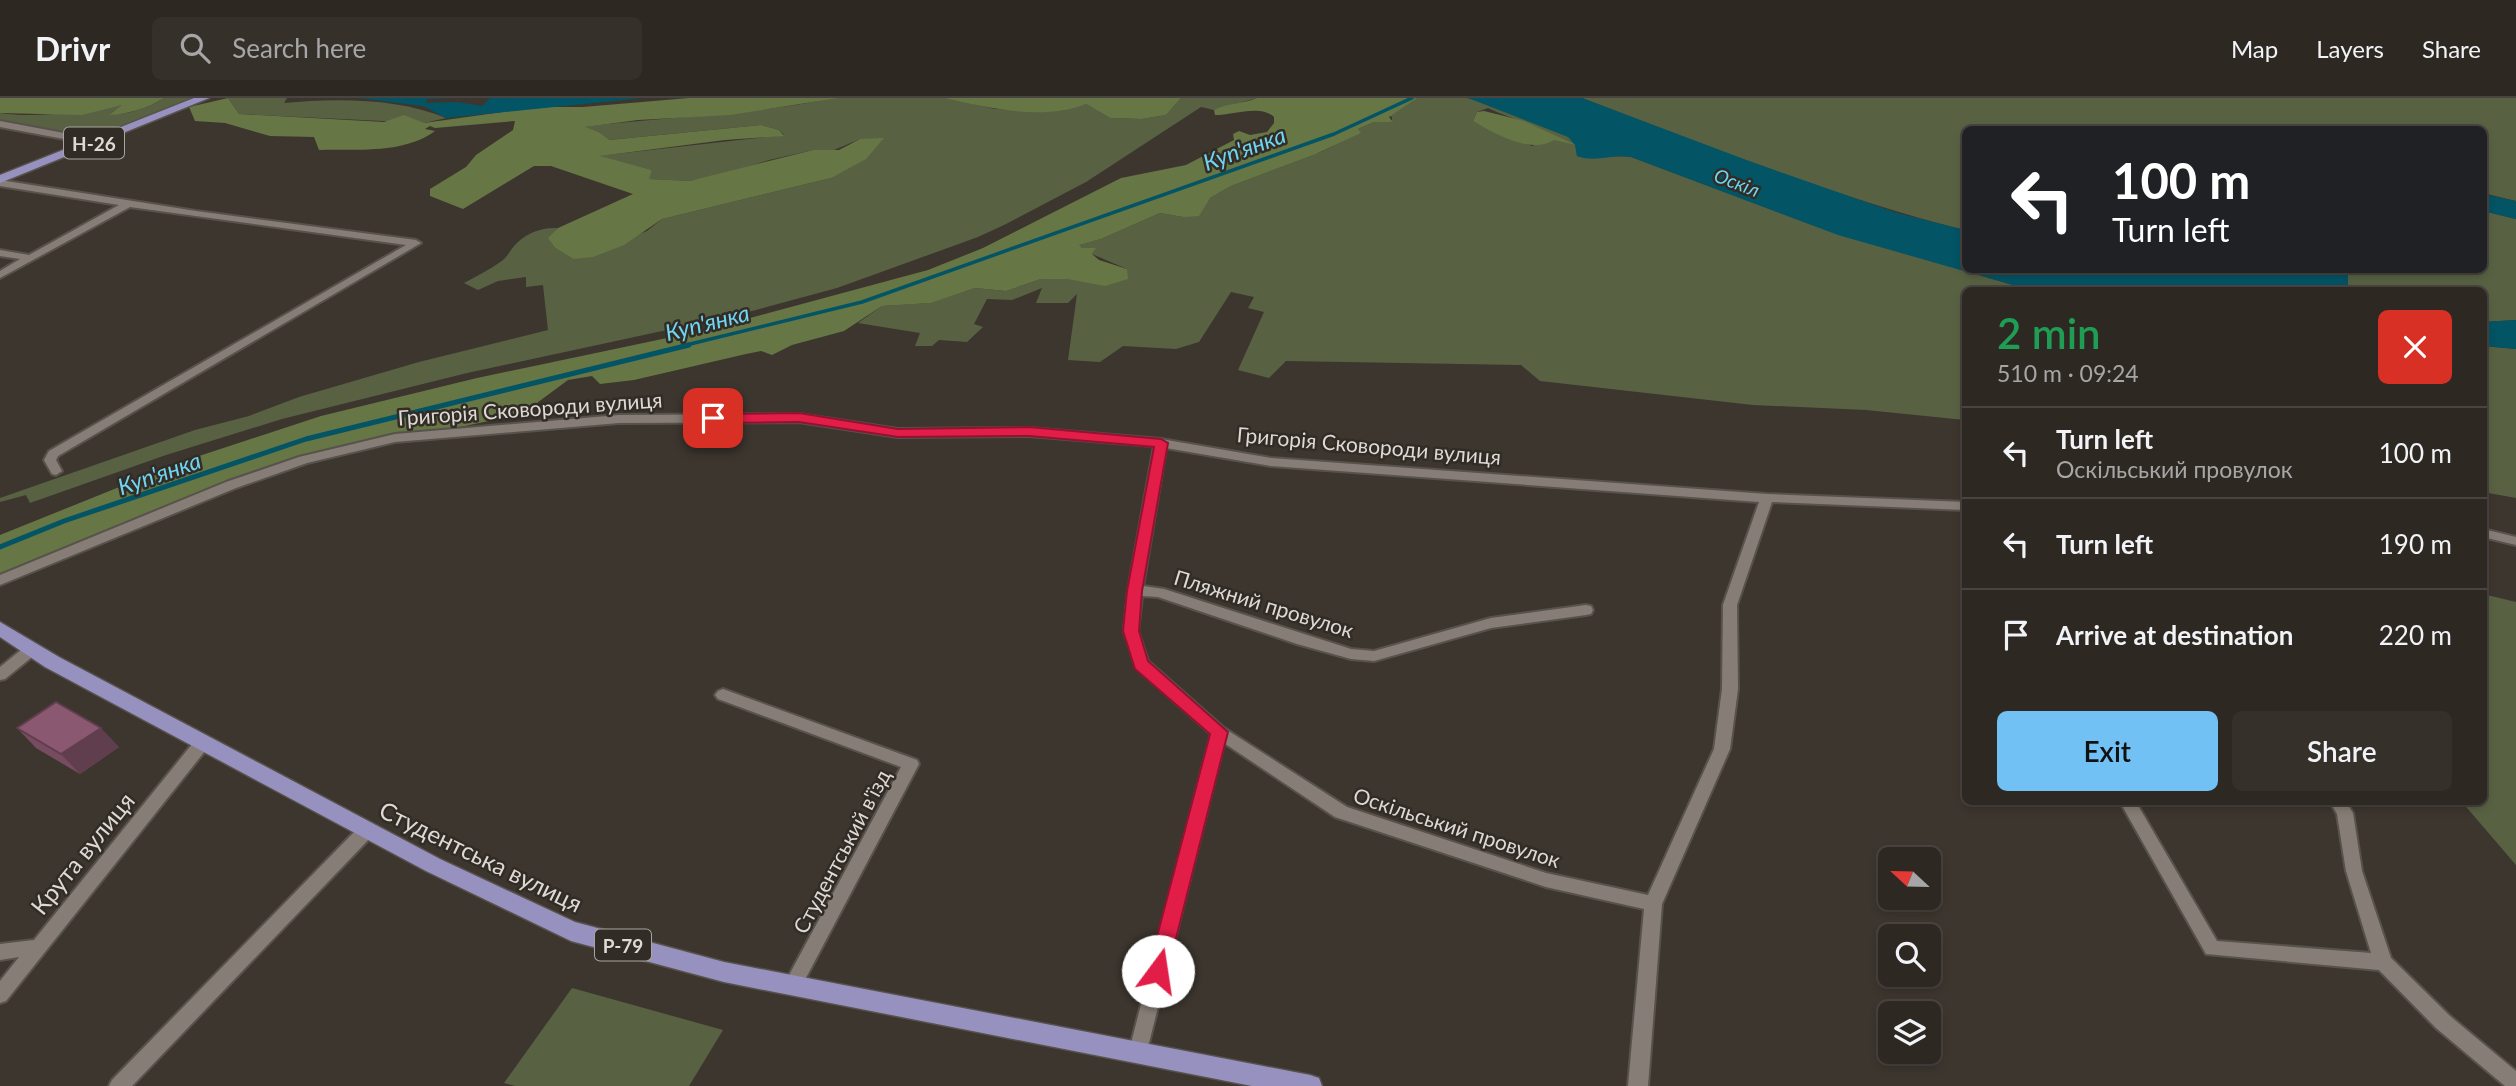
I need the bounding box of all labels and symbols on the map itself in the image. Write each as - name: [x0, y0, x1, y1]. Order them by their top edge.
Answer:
- water label: Куп'янка: [1199, 120, 1289, 176]
- road number: Н-26: [64, 128, 124, 158]
- water label: Оскіл: [1711, 163, 1763, 201]
- water label: Куп'янка: [662, 298, 752, 346]
- street label: Григорія Сковороди вулиця: [397, 386, 663, 430]
- pin: [683, 388, 743, 448]
- street label: Григорія Сковороди вулиця: [1236, 421, 1502, 469]
- water label: Куп'янка: [114, 446, 204, 500]
- street label: Пляжний провулок: [1171, 564, 1357, 642]
- street label: Студентський в'їзд: [787, 765, 895, 937]
- street label: Оскільський провулок: [1350, 782, 1564, 872]
- street label: Крута вулиця: [24, 786, 140, 920]
- street label: Студентська вулиця: [375, 794, 587, 918]
- north arrow: [1878, 847, 1941, 910]
- road number: Р-79: [595, 930, 651, 960]
- position arrow: [1121, 934, 1195, 1008]

